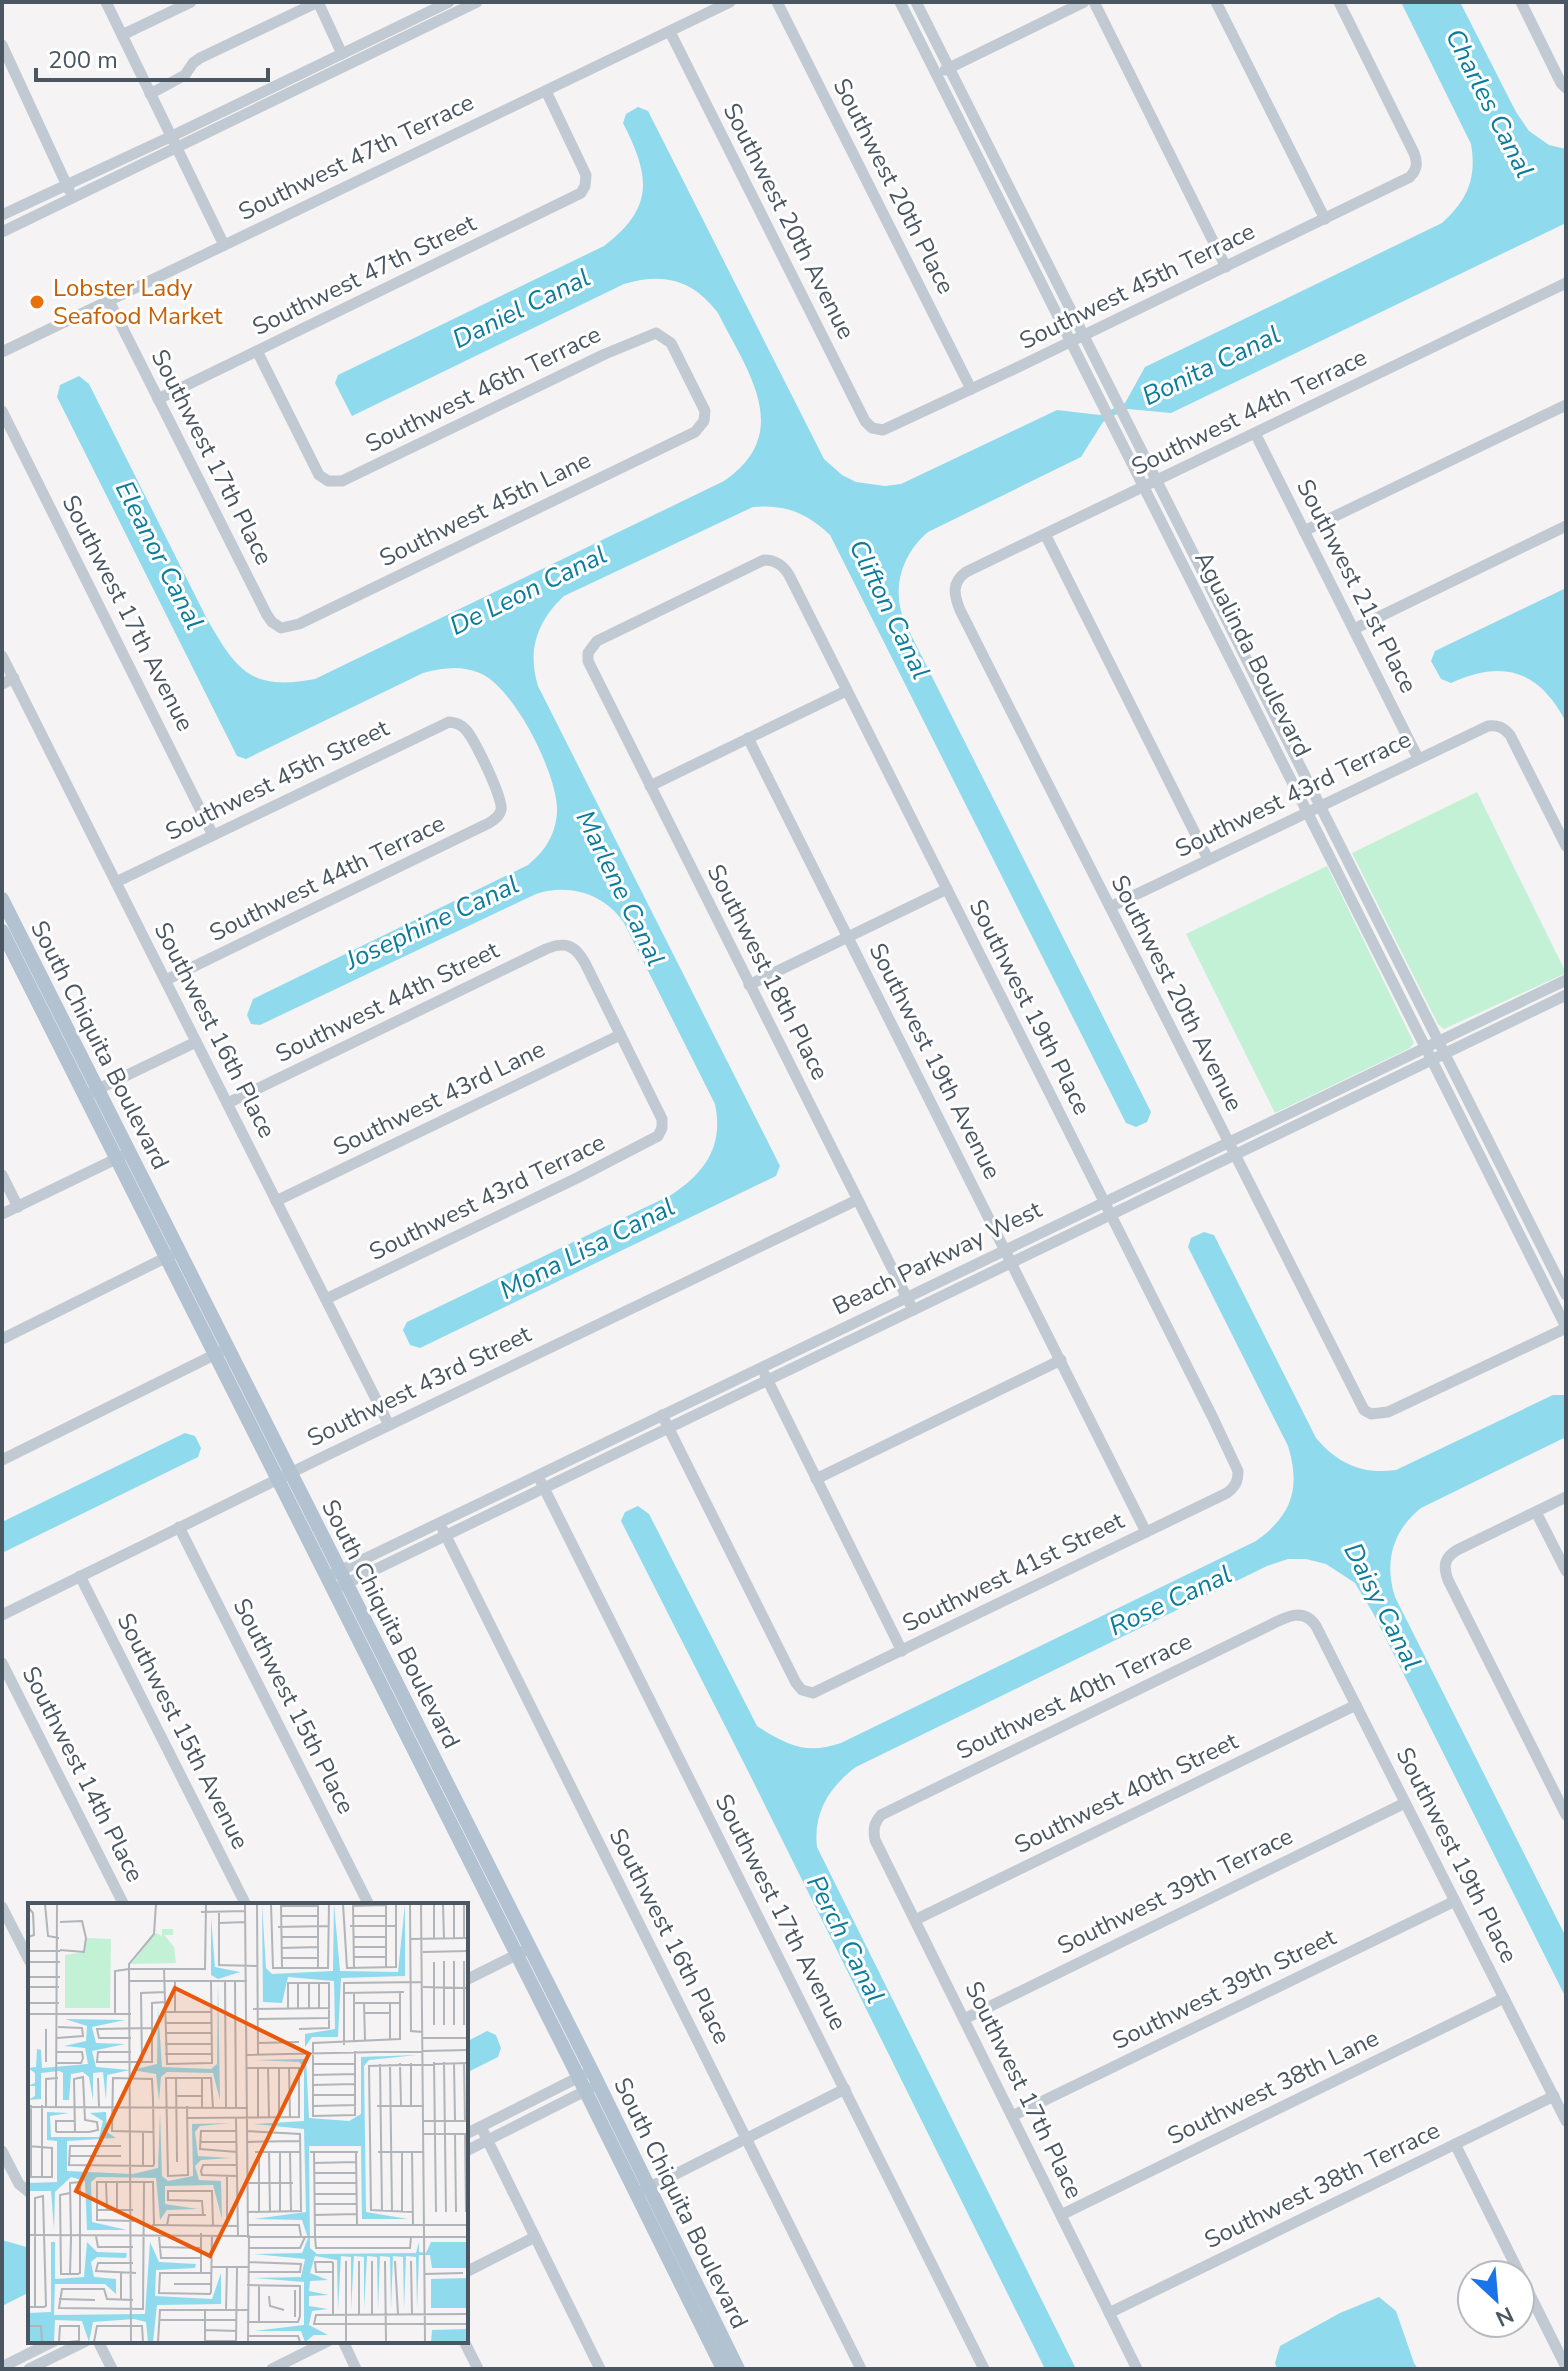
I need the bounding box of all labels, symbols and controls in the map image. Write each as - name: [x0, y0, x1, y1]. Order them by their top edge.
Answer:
- water label: Charles Canal: [1437, 23, 1542, 184]
- scale bar: [36, 32, 268, 82]
- text: 200 m: [48, 44, 118, 76]
- street label: Southwest 20th Place: [826, 73, 962, 299]
- street label: Southwest 47th Terrace: [233, 86, 479, 228]
- street label: Southwest 20th Avenue: [716, 97, 862, 345]
- street label: Southwest 47th Street: [247, 207, 482, 343]
- street label: Southwest 45th Terrace: [1014, 215, 1260, 357]
- water label: Daniel Canal: [447, 260, 596, 357]
- place label: Lobster Lady Seafood Market: [53, 272, 223, 332]
- marker: Lobster Lady Seafood Market: [28, 293, 46, 311]
- water label: Bonita Canal: [1136, 317, 1286, 414]
- street label: Southwest 46th Terrace: [360, 318, 606, 460]
- street label: Southwest 44th Terrace: [1126, 341, 1372, 483]
- street label: Southwest 17th Place: [144, 344, 280, 570]
- street label: Southwest 45th Lane: [374, 444, 596, 574]
- street label: Southwest 21st Place: [1289, 474, 1425, 698]
- water label: Eleanor Canal: [107, 475, 212, 636]
- street label: Southwest 17th Avenue: [55, 489, 201, 737]
- water label: Clifton Canal: [841, 534, 938, 685]
- water label: De Leon Canal: [444, 537, 613, 644]
- street label: Agualinda Boulevard: [1187, 546, 1319, 762]
- street label: Southwest 45th Street: [160, 712, 395, 848]
- street label: Southwest 43rd Terrace: [1170, 723, 1416, 865]
- water label: Marlene Canal: [568, 805, 673, 972]
- street label: Southwest 44th Terrace: [204, 807, 450, 949]
- street label: Southwest 18th Place: [700, 859, 836, 1085]
- water label: Josephine Canal: [338, 867, 525, 979]
- street label: Southwest 20th Avenue: [1104, 869, 1250, 1117]
- street label: Southwest 19th Place: [962, 894, 1098, 1120]
- street label: South Chiquita Boulevard: [23, 915, 177, 1175]
- street label: Southwest 16th Place: [147, 917, 283, 1143]
- street label: Southwest 44th Street: [270, 934, 505, 1070]
- street label: Southwest 19th Avenue: [862, 937, 1008, 1185]
- street label: Southwest 43rd Lane: [328, 1033, 550, 1163]
- street label: Southwest 43rd Terrace: [364, 1126, 610, 1268]
- water label: Mona Lisa Canal: [494, 1189, 681, 1308]
- street label: Beach Parkway West: [827, 1193, 1047, 1323]
- street label: Southwest 43rd Street: [302, 1318, 537, 1454]
- street label: South Chiquita Boulevard: [314, 1494, 468, 1754]
- street label: Southwest 41st Street: [897, 1504, 1130, 1640]
- water label: Daisy Canal: [1336, 1537, 1430, 1676]
- water label: Rose Canal: [1103, 1557, 1237, 1644]
- street label: Southwest 15th Place: [226, 1593, 362, 1819]
- street label: Southwest 15th Avenue: [110, 1607, 256, 1855]
- street label: Southwest 40th Terrace: [951, 1625, 1197, 1767]
- street label: Southwest 14th Place: [15, 1661, 151, 1887]
- street label: Southwest 40th Street: [1009, 1725, 1244, 1861]
- street label: Southwest 19th Place: [1389, 1742, 1525, 1968]
- street label: Southwest 17th Avenue: [708, 1788, 854, 2036]
- street label: Southwest 39th Terrace: [1052, 1820, 1298, 1962]
- street label: Southwest 16th Place: [602, 1823, 738, 2049]
- water label: Perch Canal: [798, 1869, 893, 2009]
- inset map: [28, 1903, 468, 2343]
- street label: Southwest 39th Street: [1107, 1921, 1342, 2057]
- street label: Southwest 17th Place: [957, 1976, 1091, 2204]
- street label: Southwest 38th Lane: [1162, 2022, 1384, 2152]
- street label: South Chiquita Boulevard: [606, 2072, 756, 2334]
- street label: Southwest 38th Terrace: [1199, 2114, 1445, 2256]
- north arrow: [1456, 2259, 1536, 2339]
- text: N: [1490, 2299, 1518, 2333]

